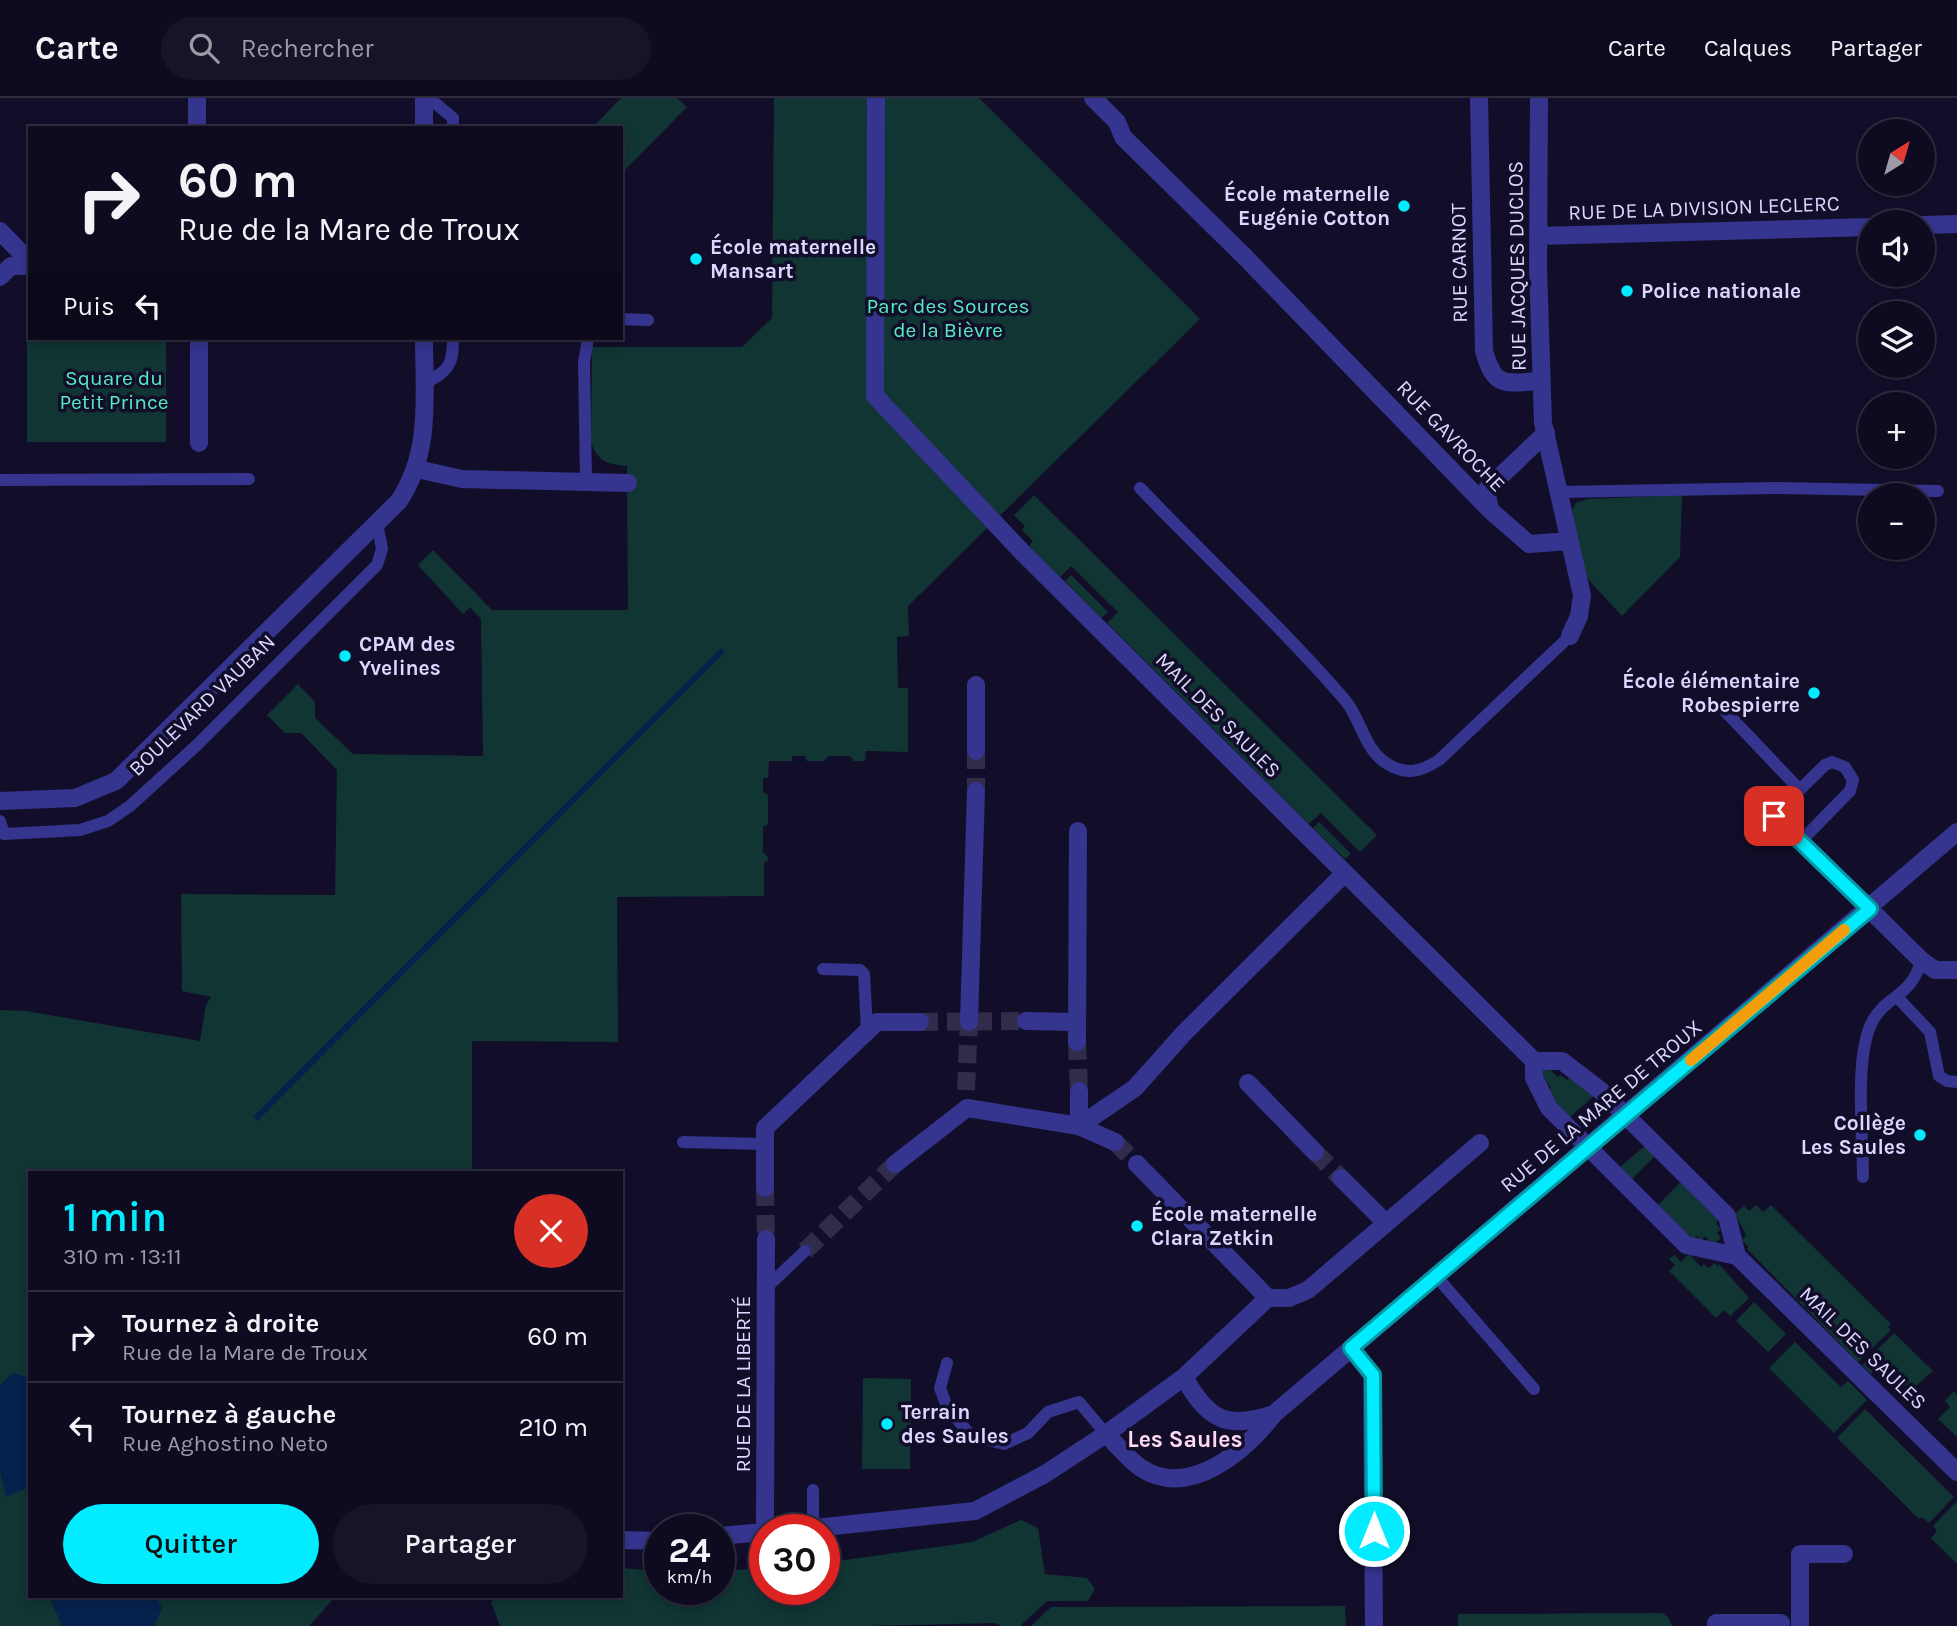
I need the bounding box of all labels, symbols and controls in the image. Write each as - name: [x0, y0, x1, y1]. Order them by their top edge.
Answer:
- search box: [161, 17, 651, 80]
- text: Carte: [35, 29, 119, 67]
- icon: search: [185, 29, 223, 67]
- text: Rechercher: [241, 33, 374, 64]
- text: Carte: [1608, 34, 1666, 62]
- text: Calques: [1704, 34, 1792, 62]
- text: Partager: [1830, 34, 1922, 62]
- north arrow: [1858, 119, 1936, 196]
- map controls: [1858, 119, 1935, 560]
- text: 60 m: [178, 152, 298, 209]
- icon: right: [63, 154, 154, 245]
- street label: RUE JACQUES DUCLOS: [1503, 161, 1531, 371]
- place label: École maternelle Eugénie Cotton: [1224, 180, 1390, 230]
- street label: RUE DE LA DIVISION LECLERC: [1568, 191, 1840, 225]
- marker: École maternelle Eugénie Cotton: [1396, 198, 1412, 214]
- street label: RUE CARNOT: [1446, 203, 1472, 323]
- button: sound: [1858, 210, 1935, 287]
- text: Rue de la Mare de Troux: [178, 211, 520, 248]
- place label: École maternelle Mansart: [710, 233, 876, 283]
- marker: École maternelle Mansart: [688, 251, 704, 267]
- place label: Police nationale: [1641, 279, 1801, 303]
- marker: Police nationale: [1619, 283, 1635, 299]
- icon: left: [129, 287, 167, 325]
- text: Puis: [63, 291, 115, 322]
- park label: Parc des Sources de la Bièvre: [867, 294, 1029, 342]
- button: layers: [1858, 301, 1935, 378]
- park label: Square du Petit Prince: [59, 366, 169, 414]
- street label: RUE GAVROCHE: [1392, 375, 1510, 497]
- button: +: [1858, 392, 1935, 469]
- button: −: [1858, 483, 1935, 560]
- street label: BOULEVARD VAUBAN: [124, 629, 280, 781]
- place label: CPAM des Yvelines: [359, 632, 456, 680]
- marker: CPAM des Yvelines: [337, 648, 353, 664]
- street label: MAIL DES SAULES: [1151, 648, 1285, 782]
- place label: École élémentaire Robespierre: [1622, 667, 1800, 717]
- marker: École élémentaire Robespierre: [1806, 685, 1822, 701]
- pin: [1744, 786, 1804, 846]
- icon: arrive: [1755, 797, 1793, 835]
- street label: RUE DE LA MARE DE TROUX: [1496, 1015, 1706, 1197]
- place label: Collège Les Saules: [1801, 1111, 1906, 1159]
- marker: Collège Les Saules: [1912, 1127, 1928, 1143]
- text: 1 min: [63, 1192, 167, 1242]
- button: close: [514, 1194, 588, 1268]
- place label: École maternelle Clara Zetkin: [1151, 1200, 1317, 1250]
- marker: École maternelle Clara Zetkin: [1129, 1218, 1145, 1234]
- text: 310 m · 13:11: [63, 1243, 182, 1270]
- street label: MAIL DES SAULES: [1795, 1281, 1931, 1415]
- street label: RUE DE LA LIBERTÉ: [731, 1296, 755, 1472]
- text: Tournez à droite: [122, 1308, 319, 1339]
- icon: right: [63, 1318, 101, 1356]
- text: 60 m: [527, 1321, 588, 1352]
- text: Rue de la Mare de Troux: [122, 1339, 368, 1366]
- text: Tournez à gauche: [122, 1399, 336, 1430]
- place label: Terrain des Saules: [901, 1400, 1009, 1448]
- icon: left: [63, 1409, 101, 1447]
- text: 210 m: [518, 1412, 588, 1443]
- marker: Terrain des Saules: [879, 1416, 895, 1432]
- district label: Les Saules: [1127, 1426, 1243, 1453]
- text: Rue Aghostino Neto: [122, 1430, 328, 1457]
- position arrow: [1337, 1494, 1411, 1568]
- button: Quitter: [63, 1504, 319, 1584]
- button: Partager: [333, 1504, 588, 1584]
- speed limit sign: 30: [749, 1514, 840, 1605]
- text: 24: [669, 1530, 711, 1571]
- text: km/h: [667, 1566, 712, 1588]

